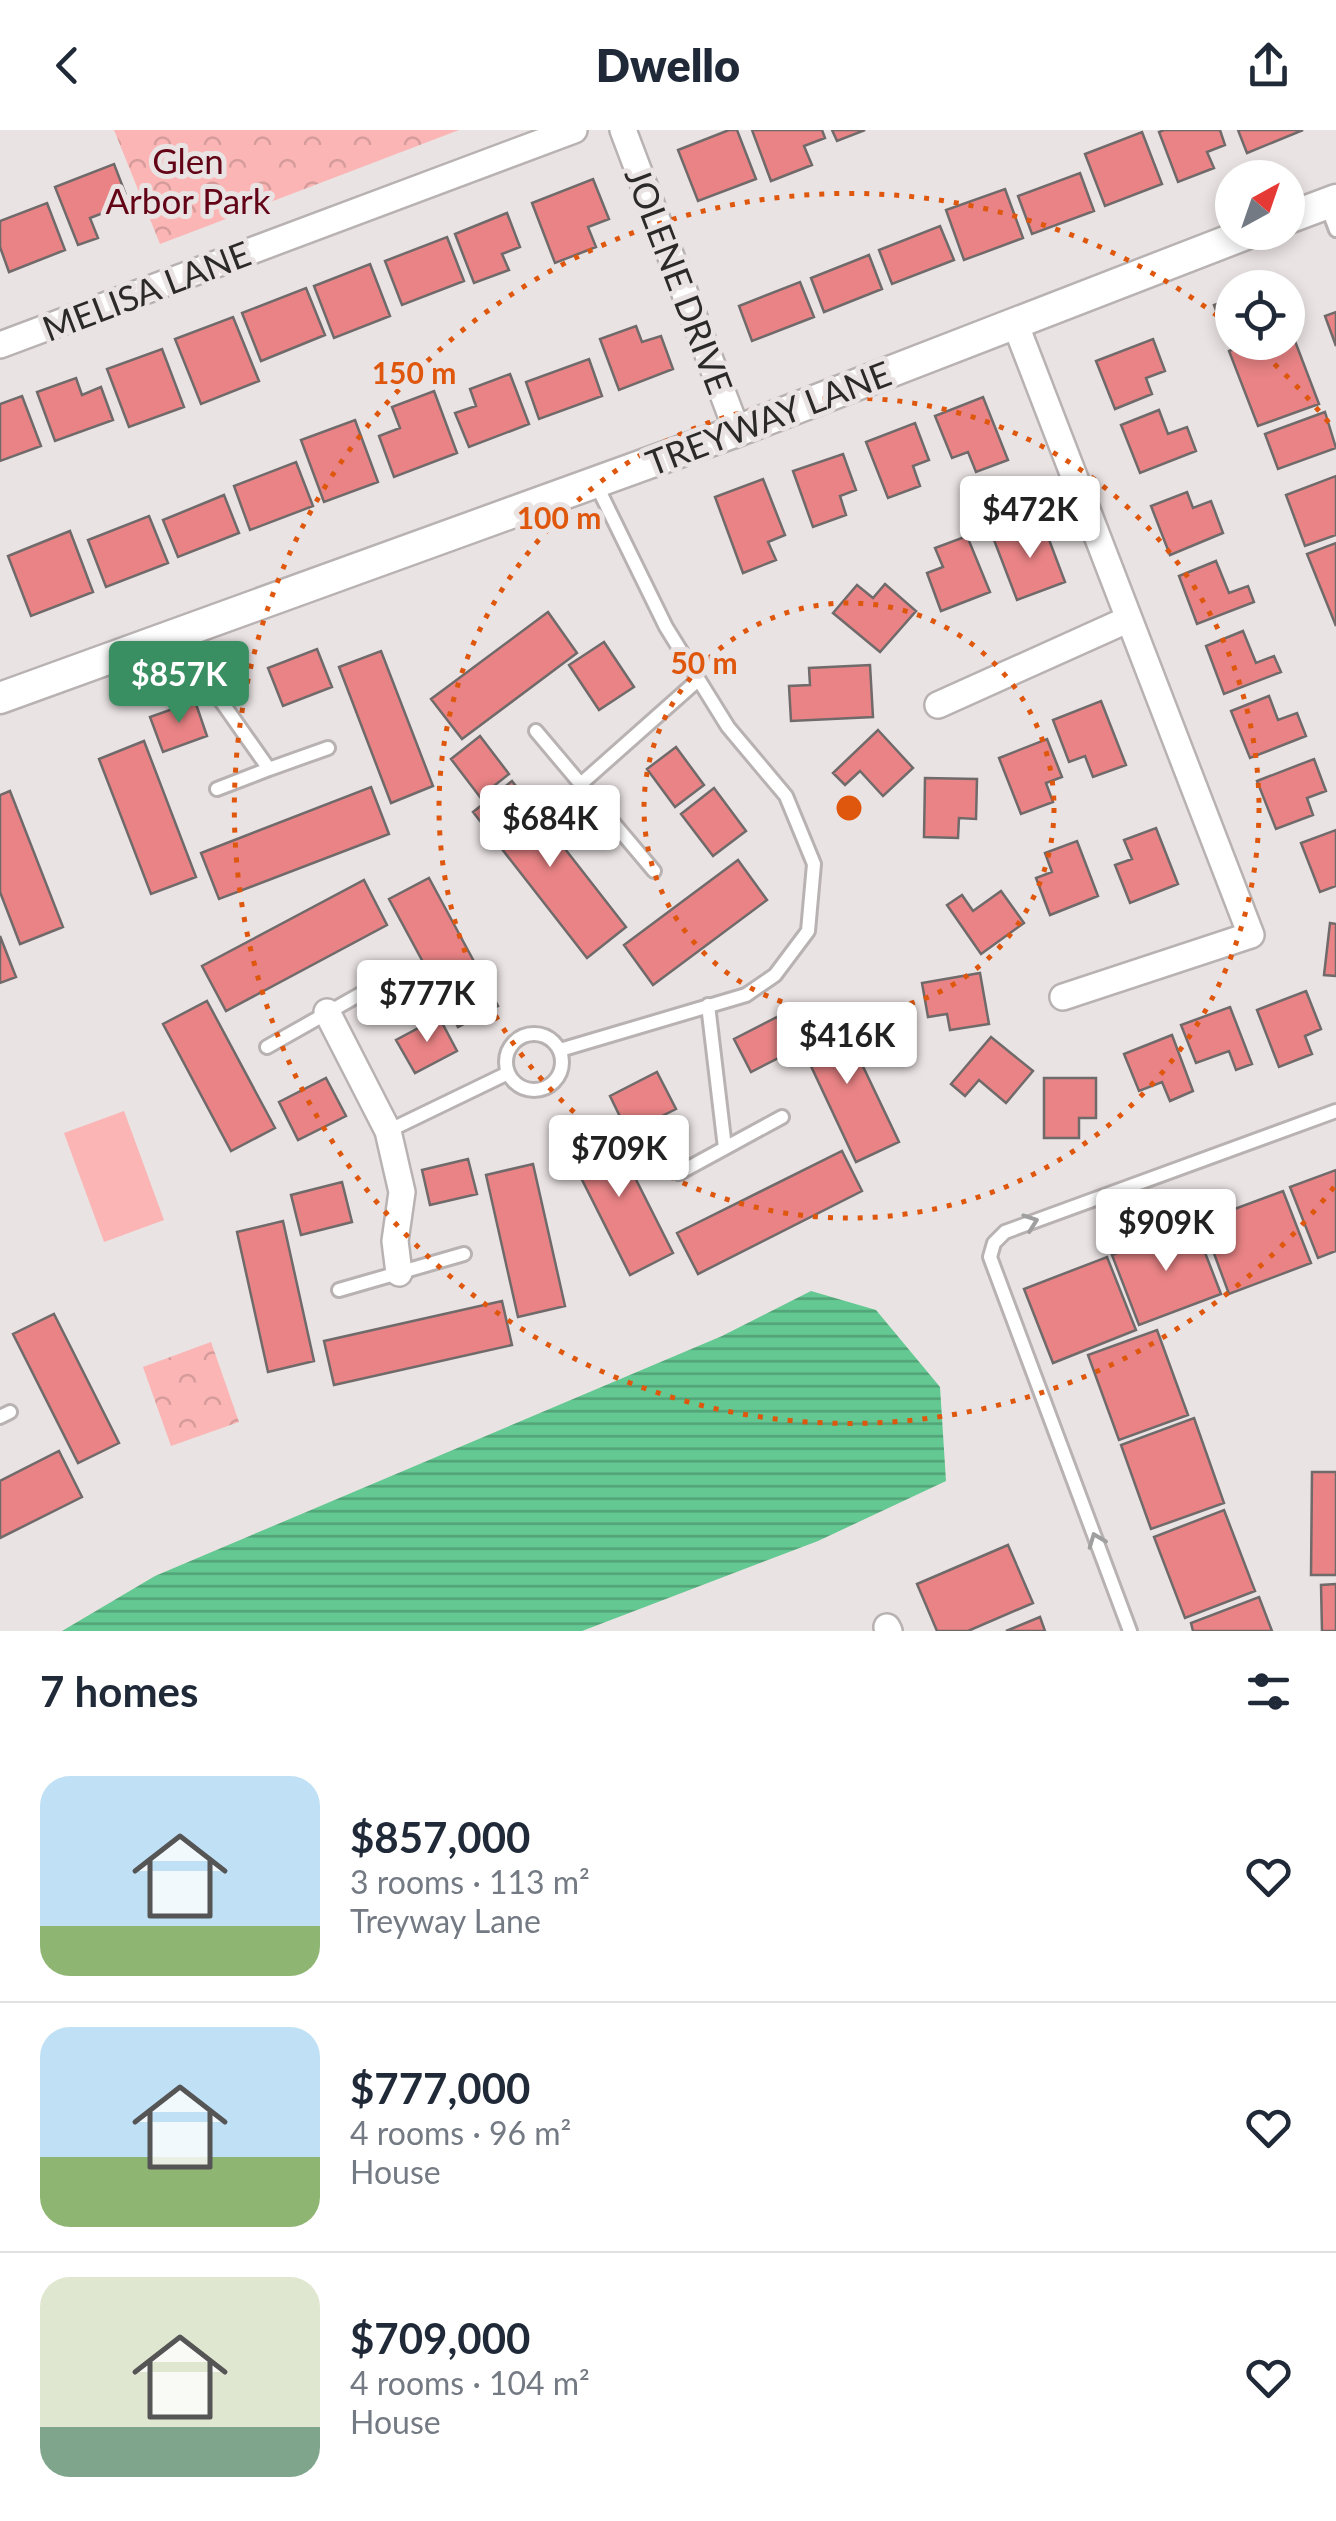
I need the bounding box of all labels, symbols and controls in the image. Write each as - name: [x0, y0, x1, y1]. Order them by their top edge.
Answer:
- icon: back: [40, 38, 95, 93]
- text: Dwello: [596, 38, 740, 92]
- icon: share: [1241, 38, 1296, 93]
- park label: Glen Arbor Park: [105, 139, 271, 221]
- north arrow: [1215, 160, 1305, 250]
- map controls: [1215, 160, 1305, 360]
- street label: JOLENE DRIVE: [618, 161, 742, 399]
- street label: MELISA LANE: [36, 231, 256, 349]
- button: locate: [1215, 270, 1305, 360]
- street label: TREYWAY LANE: [640, 351, 896, 483]
- text: 150 m: [372, 354, 456, 390]
- pin: $472K: [960, 476, 1100, 561]
- text: $472K: [982, 489, 1078, 528]
- text: 100 m: [517, 499, 601, 535]
- pin: $857K: [109, 641, 249, 726]
- text: 50 m: [670, 644, 738, 680]
- text: $857K: [131, 654, 227, 693]
- pin: $684K: [480, 785, 620, 870]
- centre of rings: [831, 790, 867, 826]
- text: $684K: [502, 798, 598, 837]
- pin: $777K: [357, 960, 497, 1045]
- text: $777K: [379, 973, 475, 1012]
- pin: $416K: [777, 1002, 917, 1087]
- text: $416K: [799, 1015, 895, 1054]
- pin: $709K: [549, 1115, 689, 1200]
- text: $709K: [571, 1128, 667, 1167]
- pin: $909K: [1096, 1189, 1236, 1274]
- text: $909K: [1118, 1202, 1214, 1241]
- one-way arrow: [1021, 1213, 1038, 1234]
- one-way arrow: [1087, 1532, 1108, 1549]
- icon: filters: [1241, 1664, 1296, 1719]
- text: 7 homes: [40, 1666, 198, 1716]
- text: $857,000: [350, 1812, 530, 1862]
- icon: home: [120, 1816, 240, 1936]
- icon: heart: [1241, 1849, 1296, 1904]
- text: 3 rooms · 113 m²: [350, 1862, 590, 1901]
- text: Treyway Lane: [350, 1901, 541, 1940]
- text: $777,000: [350, 2063, 530, 2113]
- icon: home: [120, 2067, 240, 2187]
- icon: heart: [1241, 2100, 1296, 2155]
- text: 4 rooms · 96 m²: [350, 2113, 571, 2152]
- text: House: [350, 2152, 441, 2191]
- text: $709,000: [350, 2313, 530, 2363]
- icon: home: [120, 2317, 240, 2437]
- icon: heart: [1241, 2350, 1296, 2405]
- text: 4 rooms · 104 m²: [350, 2363, 590, 2402]
- text: House: [350, 2402, 441, 2441]

